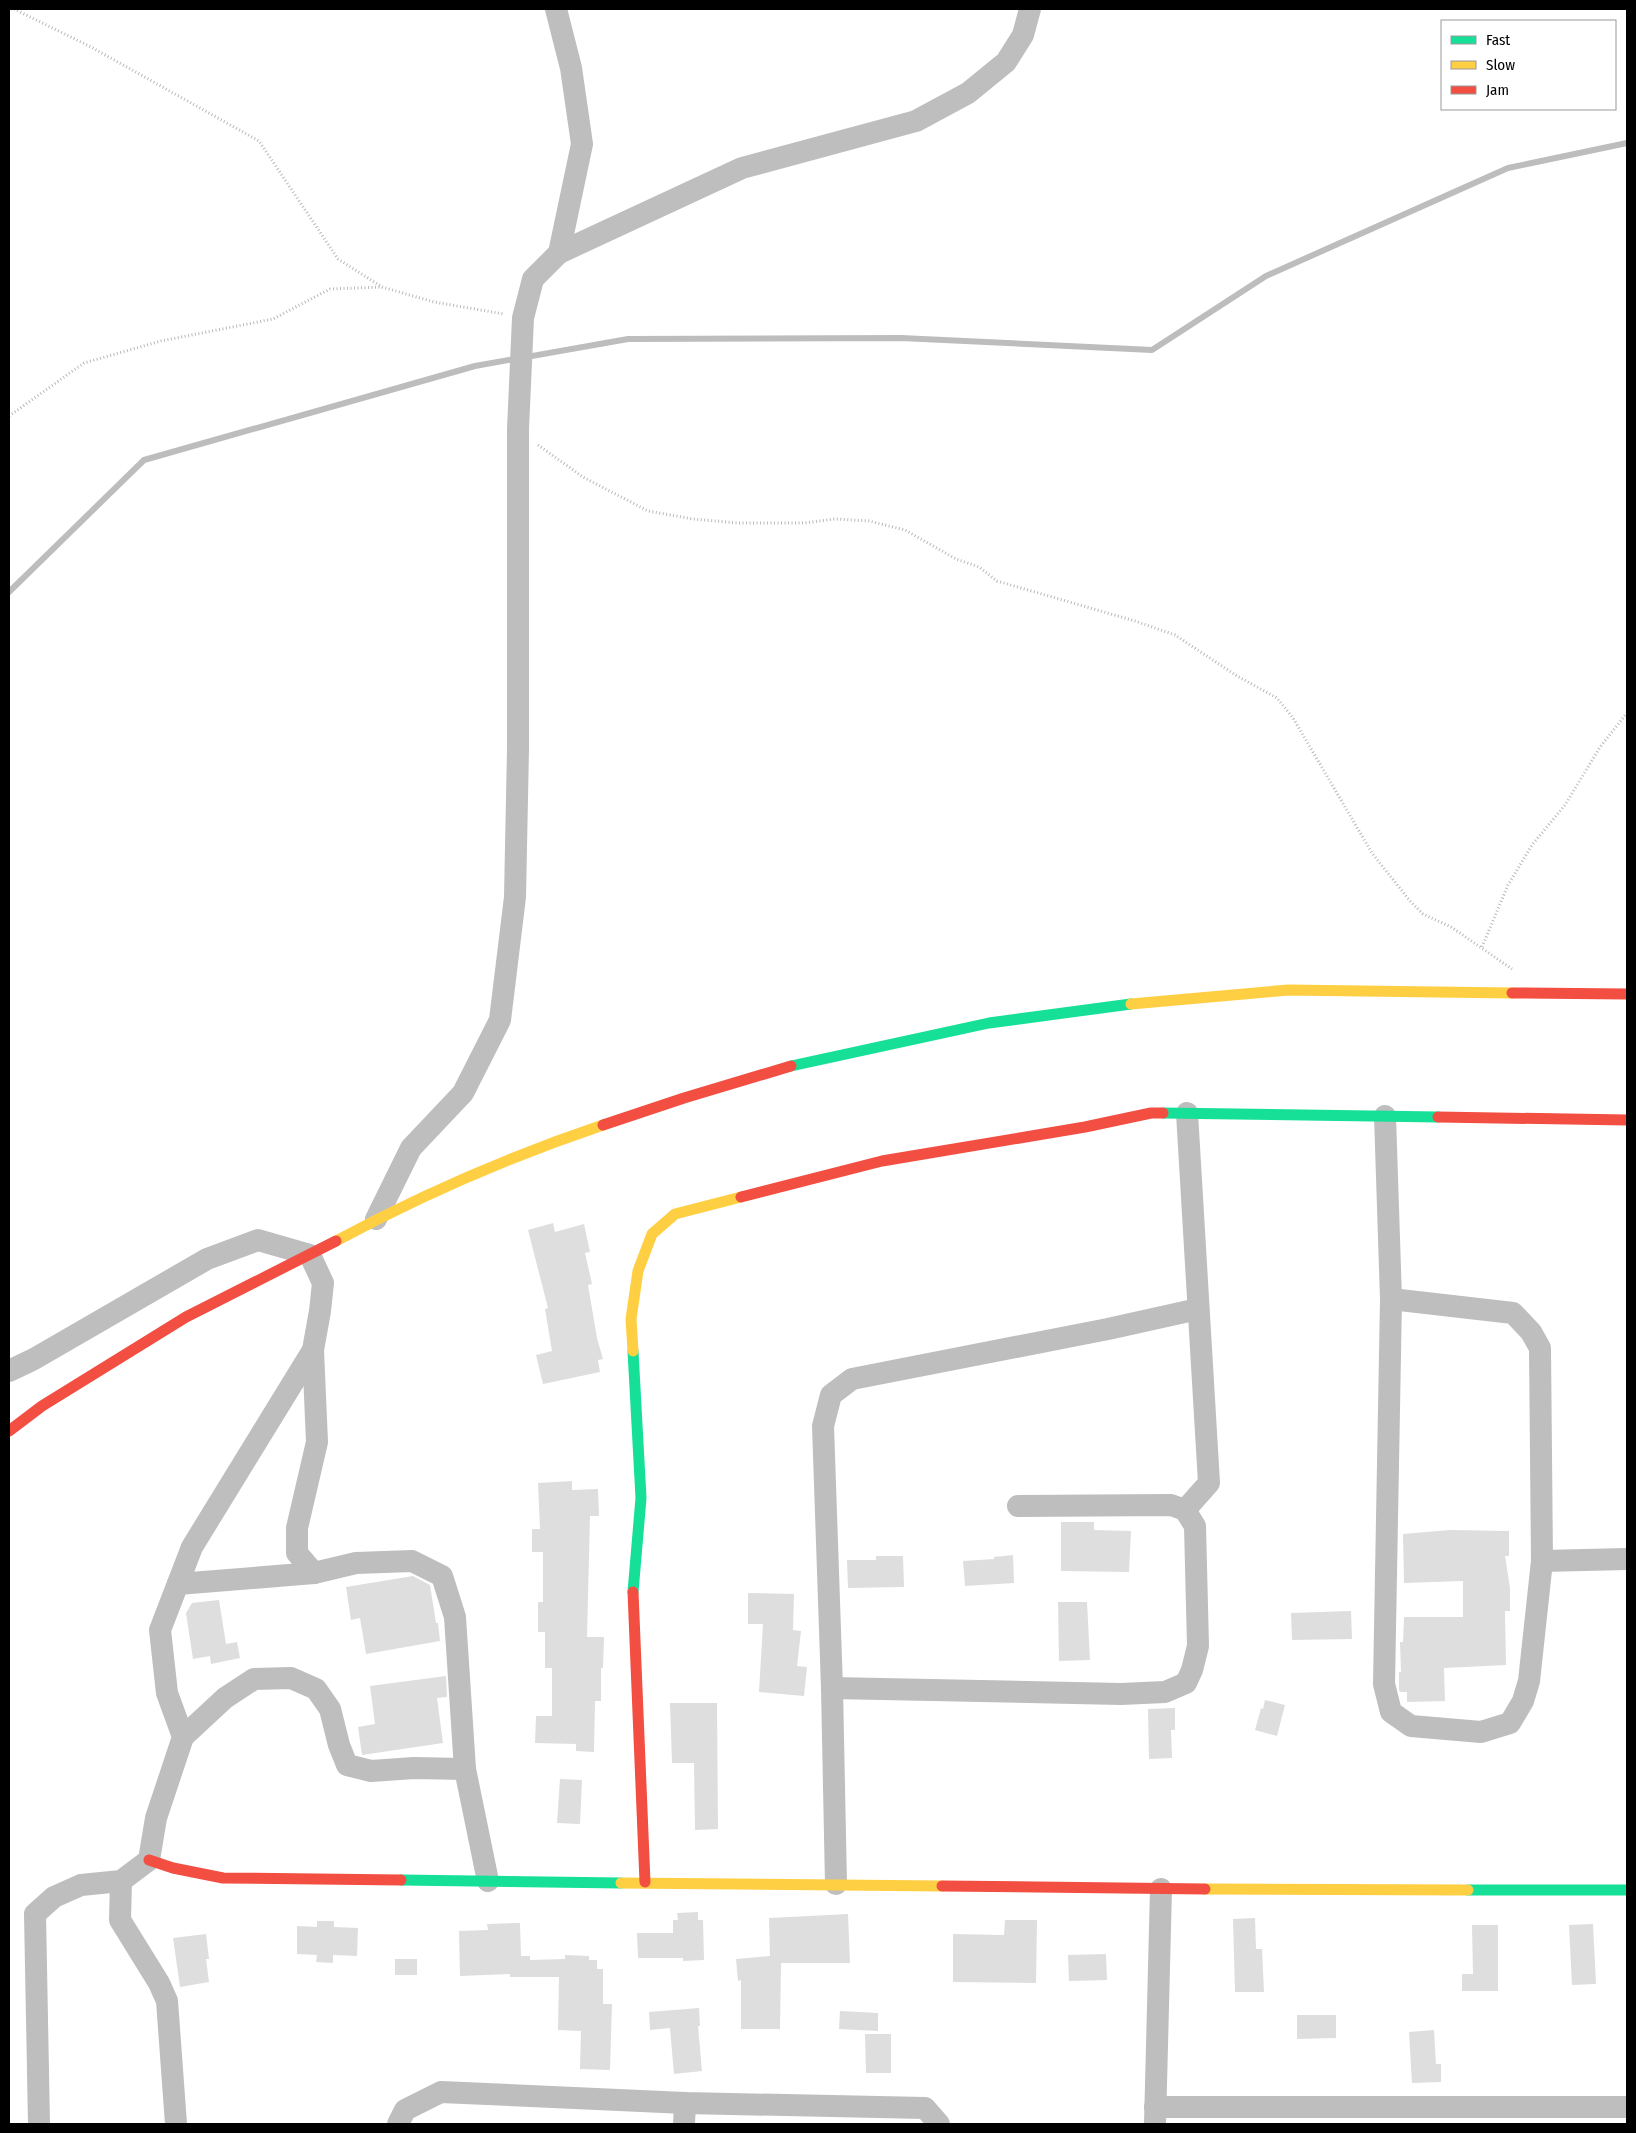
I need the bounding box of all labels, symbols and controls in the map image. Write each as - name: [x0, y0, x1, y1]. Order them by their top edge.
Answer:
- legend: [1441, 20, 1616, 110]
- text: Fast: [1486, 31, 1510, 49]
- text: Slow: [1486, 56, 1515, 74]
- text: Jam: [1486, 81, 1509, 99]

